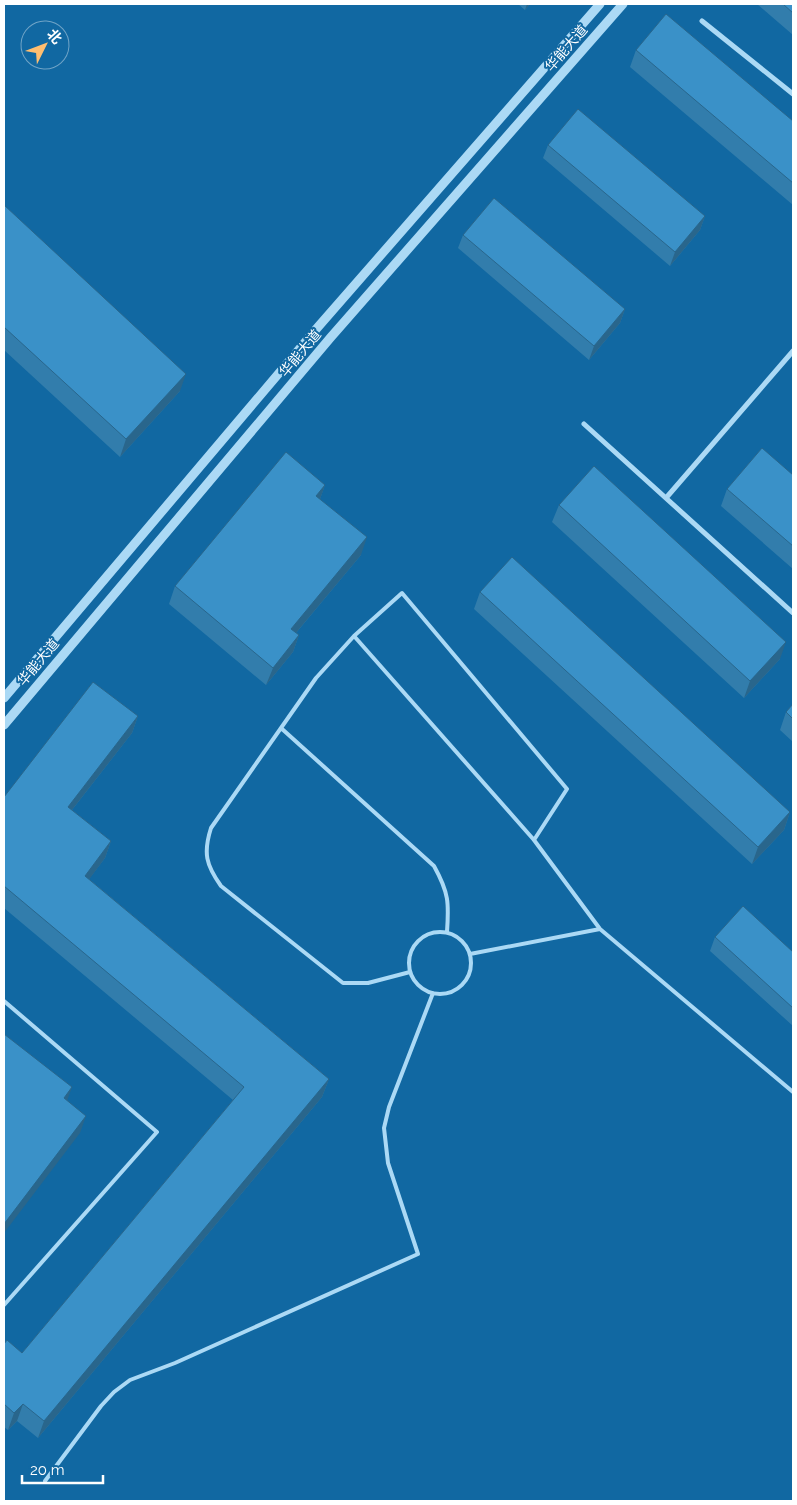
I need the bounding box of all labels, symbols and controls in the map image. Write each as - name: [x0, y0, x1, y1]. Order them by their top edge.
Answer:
- north arrow: [20, 20, 70, 70]
- street label: 华能大道: [542, 22, 590, 74]
- text: 北: [44, 26, 65, 47]
- street label: 华能大道: [276, 326, 324, 380]
- street label: 华能大道: [14, 635, 62, 689]
- scale bar: [22, 1452, 104, 1484]
- text: 20 m: [30, 1461, 65, 1479]

